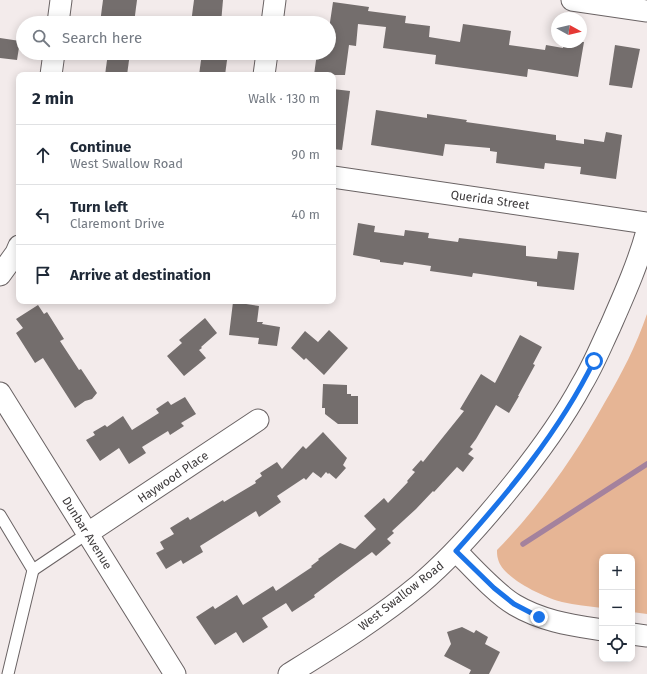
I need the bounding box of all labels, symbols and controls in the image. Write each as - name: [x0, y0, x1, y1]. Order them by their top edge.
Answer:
- north arrow: [551, 12, 587, 48]
- search box: [16, 16, 336, 60]
- icon: search: [30, 27, 52, 49]
- text: Search here: [62, 29, 142, 47]
- text: 2 min: [32, 88, 74, 109]
- text: Walk · 130 m: [248, 91, 320, 106]
- text: Continue: [70, 138, 131, 156]
- icon: ahead: [32, 144, 54, 166]
- text: 90 m: [291, 147, 320, 162]
- text: West Swallow Road: [70, 156, 183, 171]
- street label: Querida Street: [450, 188, 531, 213]
- text: Turn left: [70, 198, 128, 216]
- icon: left: [32, 204, 54, 226]
- text: 40 m: [291, 207, 320, 222]
- text: Claremont Drive: [70, 216, 165, 231]
- icon: arrive: [32, 264, 54, 286]
- text: Arrive at destination: [70, 266, 211, 284]
- route start: [585, 352, 603, 370]
- street label: Haywood Place: [135, 448, 211, 506]
- street label: Dunbar Avenue: [59, 494, 115, 572]
- map controls: [599, 554, 635, 662]
- button: +: [599, 554, 635, 590]
- street label: West Swallow Road: [356, 558, 446, 634]
- button: −: [599, 590, 635, 626]
- route end: [530, 608, 548, 626]
- button: locate: [599, 626, 635, 662]

